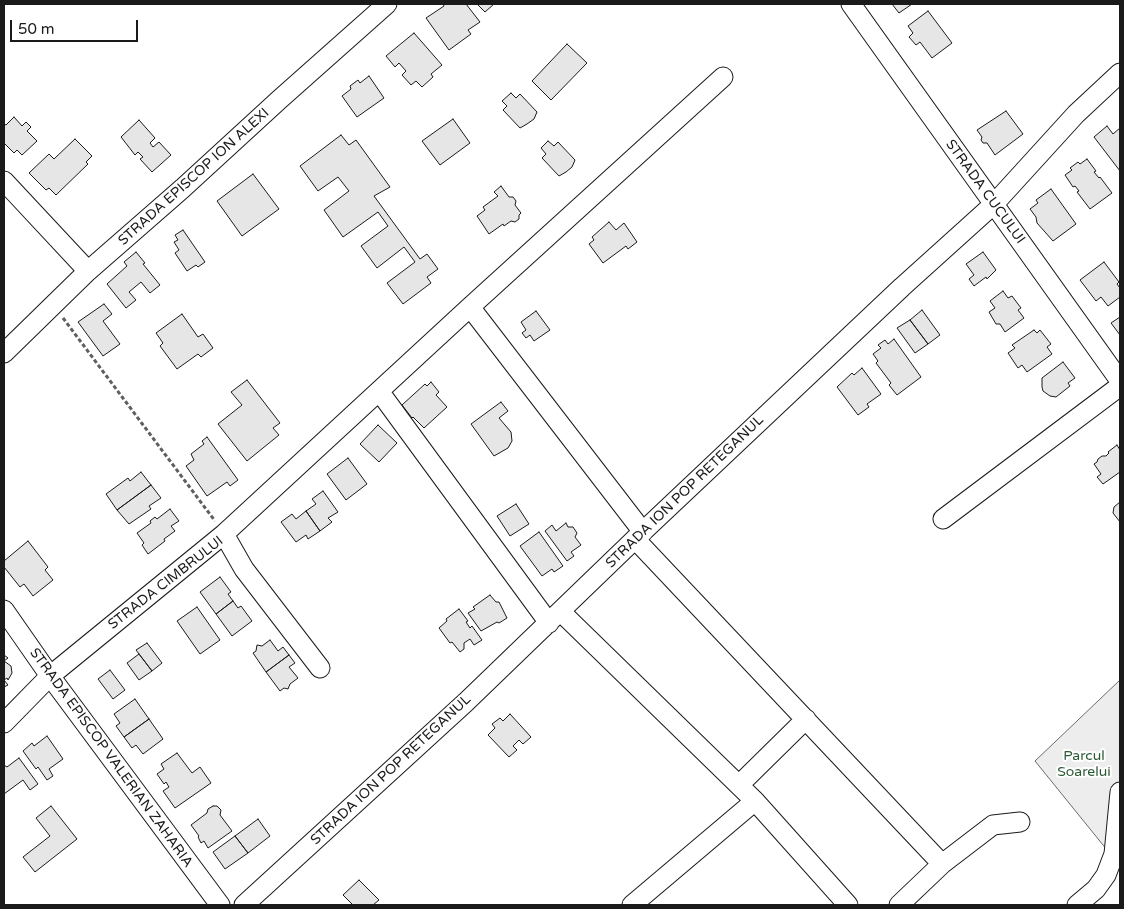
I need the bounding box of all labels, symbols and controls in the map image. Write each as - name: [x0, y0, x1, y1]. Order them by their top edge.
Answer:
- scale bar: [12, 10, 140, 42]
- text: 50 m: [18, 20, 55, 38]
- street label: STRADA EPISCOP ION ALEXI: [115, 105, 273, 249]
- street label: STRADA CUCULUI: [942, 137, 1028, 247]
- street label: STRADA ION POP RETEGANUL: [603, 412, 767, 572]
- street label: STRADA CIMBRULUI: [105, 533, 227, 633]
- street label: STRADA EPISCOP VALERIAN ZAHARIA: [26, 645, 196, 871]
- street label: STRADA ION POP RETEGANUL: [307, 691, 475, 849]
- park label: Parcul Soarelui: [1057, 748, 1111, 780]

